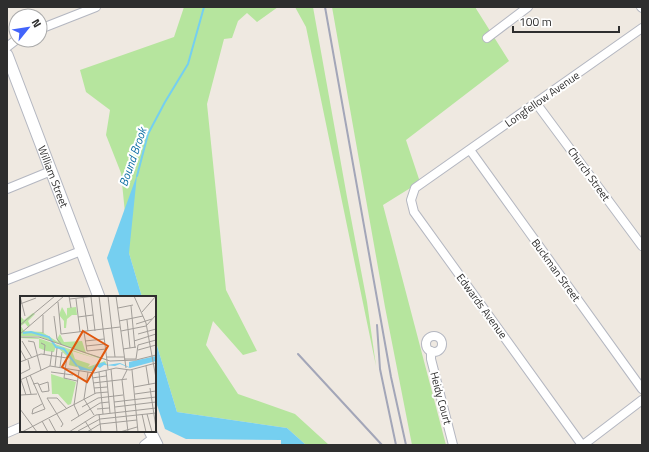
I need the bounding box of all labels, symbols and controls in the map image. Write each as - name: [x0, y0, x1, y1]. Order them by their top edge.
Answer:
- north arrow: [8, 8, 48, 48]
- scale bar: [513, 8, 619, 34]
- text: 100 m: [519, 12, 552, 31]
- text: N: [28, 16, 45, 30]
- street label: Longfellow Avenue: [501, 67, 583, 131]
- water label: Bound Brook: [114, 123, 152, 189]
- street label: William Street: [34, 143, 72, 210]
- street label: Church Street: [564, 144, 614, 204]
- street label: Buckman Street: [528, 235, 584, 305]
- street label: Edwards Avenue: [453, 270, 511, 342]
- inset map: [20, 296, 156, 432]
- street label: Heidy Court: [426, 370, 456, 426]

